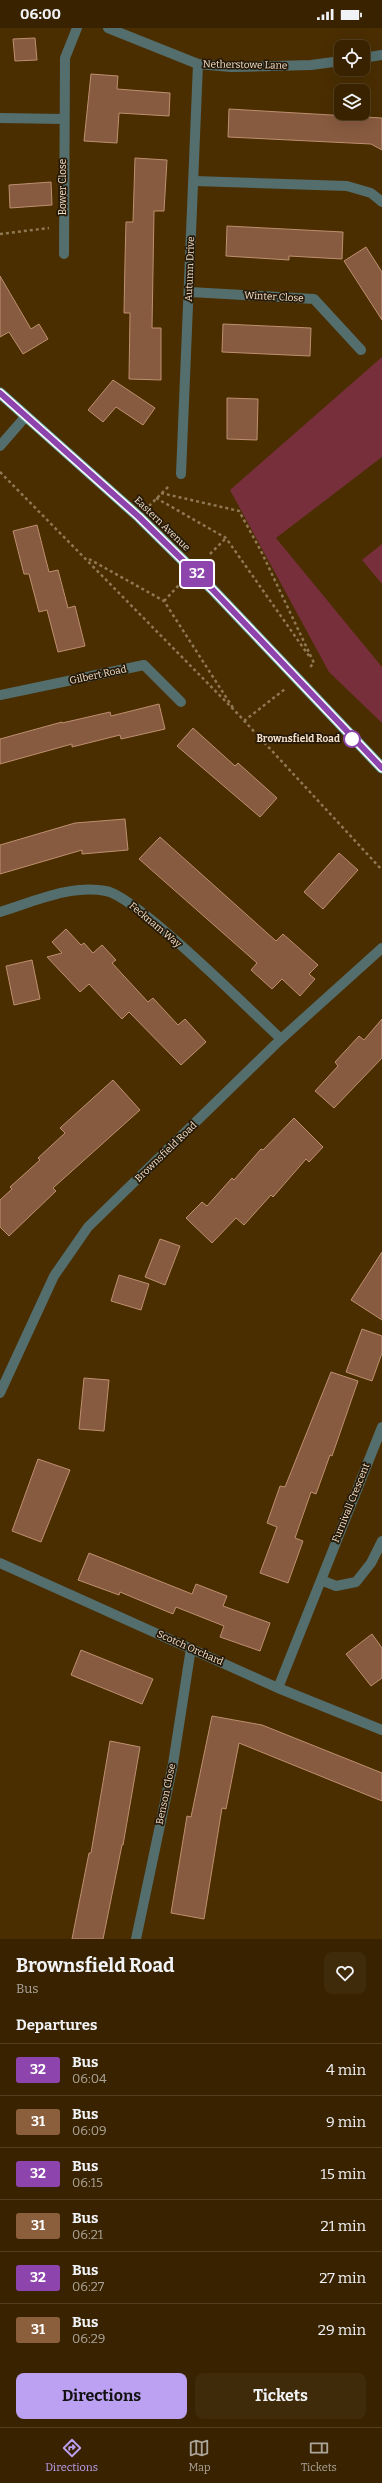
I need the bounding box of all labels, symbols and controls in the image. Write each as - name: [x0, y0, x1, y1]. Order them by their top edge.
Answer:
- text: 06:00: [20, 5, 61, 23]
- map controls: [334, 40, 370, 120]
- button: locate: [334, 40, 370, 76]
- street label: Netherstowe Lane: [203, 58, 287, 72]
- button: layers: [334, 84, 370, 120]
- street label: Bower Close: [57, 159, 69, 215]
- street label: Autumn Drive: [183, 236, 197, 302]
- street label: Winter Close: [244, 289, 304, 305]
- street label: Eastern Avenue: [132, 494, 192, 554]
- line badge: 32: [179, 561, 215, 587]
- text: 32: [189, 565, 205, 582]
- street label: Gilbert Road: [68, 663, 128, 687]
- marker: Brownsfield Road: [343, 730, 361, 748]
- place label: Brownsfield Road: [257, 733, 340, 745]
- street label: Fecknam Way: [127, 900, 184, 951]
- street label: Brownsfield Road: [133, 1119, 199, 1185]
- street label: Furnivall Crescent: [330, 1461, 373, 1544]
- street label: Scotch Orchard: [155, 1628, 225, 1668]
- street label: Benson Close: [154, 1762, 178, 1826]
- button: heart: [324, 1952, 366, 1994]
- text: Brownsfield Road: [16, 1954, 175, 1977]
- text: Bus: [16, 1981, 38, 1996]
- text: Departures: [16, 2016, 97, 2034]
- text: Bus: [72, 2053, 98, 2071]
- text: 32: [30, 2061, 46, 2078]
- text: 4 min: [326, 2061, 366, 2079]
- text: 06:04: [72, 2071, 107, 2086]
- text: Bus: [72, 2105, 98, 2123]
- text: 31: [31, 2113, 45, 2130]
- text: 9 min: [326, 2113, 366, 2131]
- text: 06:09: [72, 2123, 107, 2138]
- text: Bus: [72, 2157, 98, 2175]
- text: 32: [30, 2165, 46, 2182]
- text: 15 min: [321, 2165, 366, 2183]
- text: 06:15: [72, 2175, 103, 2190]
- text: Bus: [72, 2209, 98, 2227]
- text: 31: [31, 2217, 45, 2234]
- text: 21 min: [320, 2217, 366, 2235]
- text: 06:21: [72, 2227, 103, 2242]
- text: Bus: [72, 2261, 98, 2279]
- text: 32: [30, 2269, 46, 2286]
- text: 27 min: [319, 2269, 366, 2287]
- text: 06:27: [72, 2279, 104, 2294]
- text: Bus: [72, 2313, 98, 2331]
- text: 31: [31, 2321, 45, 2338]
- text: 29 min: [318, 2321, 366, 2339]
- text: 06:29: [72, 2331, 105, 2346]
- button: Directions: [16, 2373, 187, 2419]
- button: Tickets: [195, 2373, 366, 2419]
- tab: Directions: [45, 2437, 98, 2474]
- tab: Map: [188, 2437, 211, 2474]
- tab: Tickets: [301, 2437, 337, 2474]

